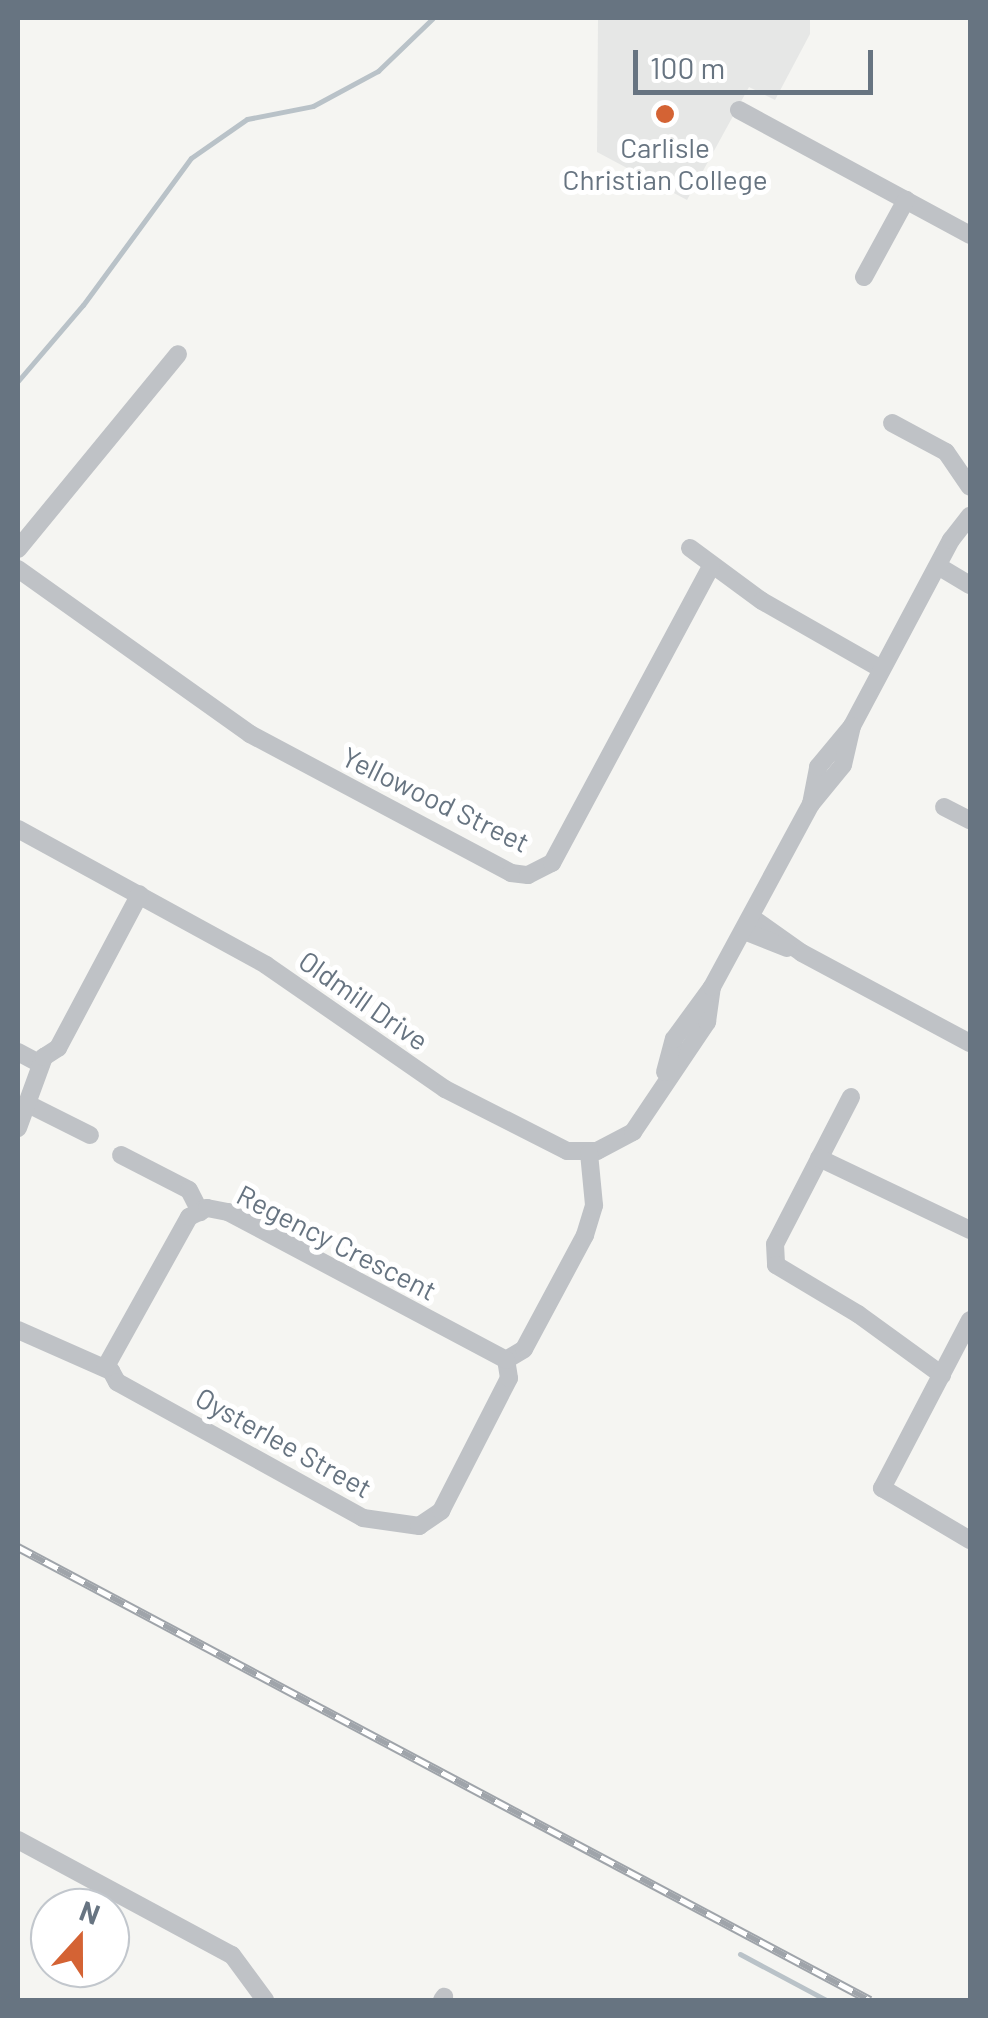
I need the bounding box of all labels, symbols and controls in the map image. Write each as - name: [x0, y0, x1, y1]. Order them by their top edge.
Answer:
- scale bar: [638, 30, 878, 92]
- text: 100 m: [650, 49, 725, 85]
- marker: Carlisle Christian College: [654, 103, 676, 125]
- place label: Carlisle Christian College: [562, 130, 768, 196]
- street label: Yellowood Street: [337, 739, 535, 859]
- street label: Oldmill Drive: [293, 943, 435, 1057]
- street label: Regency Crescent: [232, 1177, 442, 1307]
- street label: Oysterlee Street: [190, 1380, 378, 1504]
- north arrow: [30, 1888, 130, 1988]
- text: N: [75, 1893, 105, 1931]

